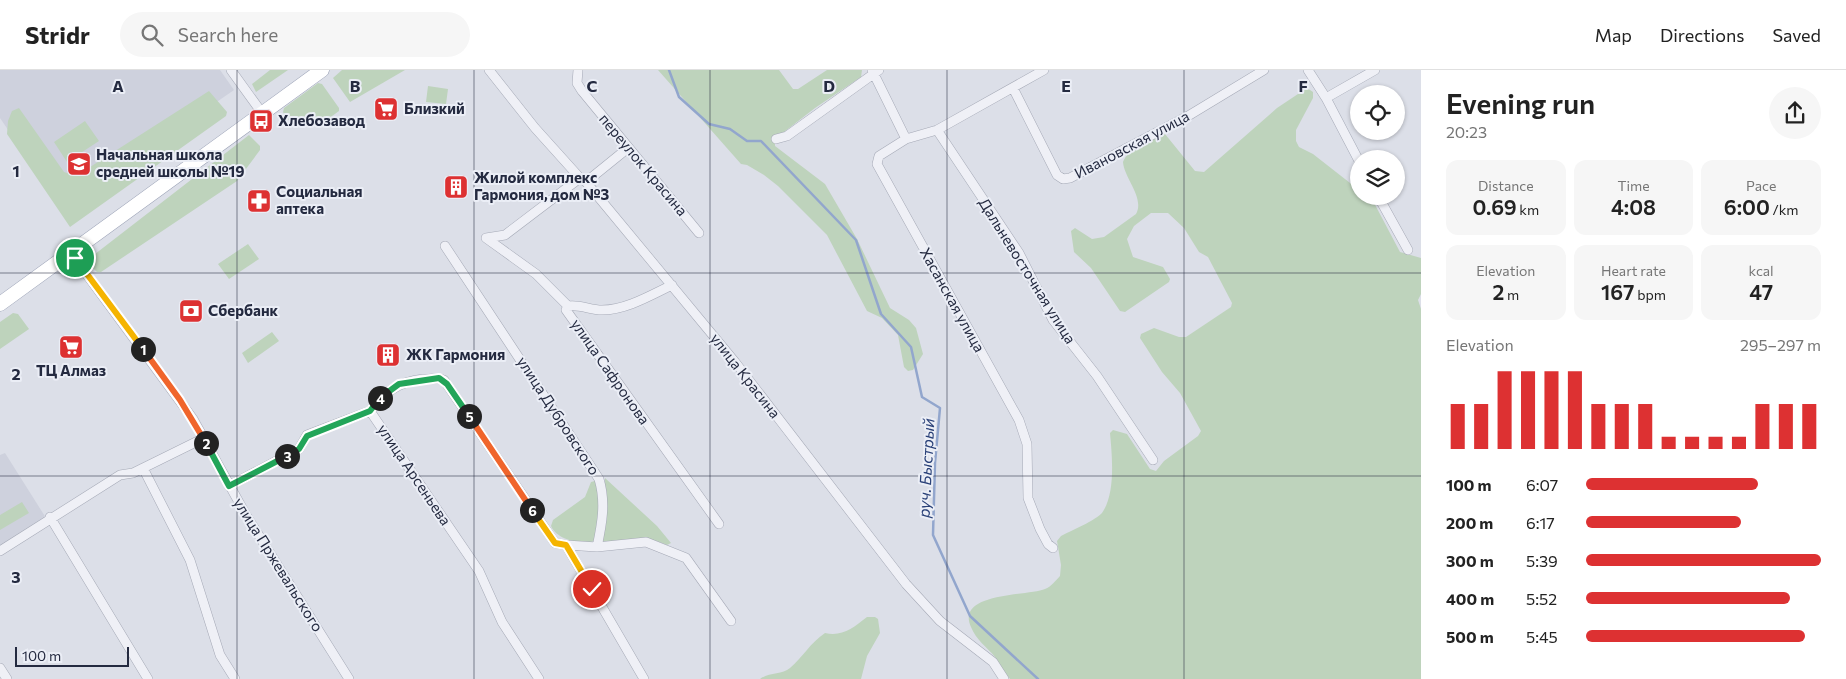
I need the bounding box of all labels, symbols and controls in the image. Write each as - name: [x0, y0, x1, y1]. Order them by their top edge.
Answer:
- search box: [120, 12, 470, 57]
- text: Stridr: [25, 20, 90, 49]
- icon: search: [138, 21, 166, 49]
- text: Search here: [178, 23, 278, 46]
- text: Map: [1595, 24, 1632, 46]
- text: Directions: [1660, 24, 1744, 46]
- text: Saved: [1772, 24, 1821, 46]
- text: A: [112, 76, 124, 95]
- text: B: [350, 76, 361, 95]
- text: C: [587, 76, 598, 95]
- text: D: [823, 76, 835, 95]
- text: E: [1061, 76, 1071, 95]
- text: F: [1298, 76, 1308, 95]
- map controls: [1350, 85, 1405, 205]
- button: locate: [1350, 85, 1405, 140]
- text: Evening run: [1446, 86, 1595, 120]
- button: share: [1769, 87, 1821, 139]
- supermarket icon: Близкий: [373, 96, 399, 122]
- place label: Близкий: [404, 99, 465, 117]
- street label: Ивановская улица: [1071, 106, 1192, 182]
- bus stop icon: Хлебoзавод: [248, 108, 274, 134]
- street label: переулок Красина: [596, 110, 692, 219]
- place label: Хлебoзавод: [278, 111, 366, 129]
- text: 20:23: [1446, 122, 1487, 141]
- place label: Начальная школа средней школы №19: [96, 145, 244, 180]
- button: layers: [1350, 150, 1405, 205]
- school or university icon: Начальная школа средней школы №19: [66, 151, 92, 177]
- text: 1: [12, 161, 20, 180]
- place label: Жилой комплекс Гармония, дом №3: [474, 168, 609, 203]
- building icon: Жилой комплекс Гармония, дом №3: [443, 174, 469, 200]
- text: Distance: [1478, 177, 1534, 194]
- text: Time: [1617, 177, 1650, 194]
- text: Pace: [1746, 177, 1776, 194]
- place label: Социальная аптека: [276, 182, 363, 217]
- pharmacy icon: Социальная аптека: [246, 188, 272, 214]
- street label: Дальневосточная улица: [976, 194, 1080, 347]
- text: 0.69: [1473, 194, 1517, 219]
- text: 4:08: [1611, 194, 1656, 219]
- text: 6:00: [1724, 194, 1770, 219]
- text: km: [1517, 201, 1539, 218]
- text: /km: [1770, 201, 1799, 218]
- pin: [54, 237, 96, 279]
- icon: arrive: [61, 244, 89, 272]
- street label: Хасанская улица: [917, 244, 989, 355]
- text: Elevation: [1476, 262, 1535, 279]
- text: Heart rate: [1601, 262, 1666, 279]
- text: kcal: [1749, 262, 1774, 279]
- text: 2: [1492, 279, 1504, 304]
- text: 167: [1601, 279, 1634, 304]
- text: 47: [1749, 279, 1773, 304]
- text: m: [1504, 286, 1519, 303]
- text: bpm: [1634, 286, 1666, 303]
- bank icon: Сбербанк: [178, 298, 204, 324]
- place label: Сбербанк: [208, 301, 279, 319]
- street label: улица Сафронова: [568, 315, 654, 428]
- street label: улица Красина: [707, 329, 785, 421]
- supermarket icon: ТЦ Алмаз: [58, 334, 84, 360]
- text: Elevation: [1446, 335, 1514, 354]
- text: 295–297 m: [1740, 335, 1821, 354]
- pin: 1: [130, 336, 156, 362]
- text: 1: [140, 341, 147, 358]
- building icon: ЖК Гармония: [375, 342, 401, 368]
- place label: ЖК Гармония: [406, 345, 505, 363]
- street label: улица Дубровского: [514, 353, 604, 478]
- place label: ТЦ Алмаз: [36, 361, 106, 379]
- text: 2: [11, 364, 21, 383]
- pin: 4: [368, 386, 392, 410]
- text: 4: [376, 390, 385, 407]
- pin: 5: [456, 404, 482, 428]
- text: 5: [465, 408, 474, 425]
- water label: руч. Быстрый: [913, 418, 938, 519]
- street label: улица Арсеньева: [374, 420, 455, 528]
- pin: 2: [194, 430, 218, 456]
- text: 2: [203, 435, 210, 452]
- pin: 3: [274, 444, 300, 468]
- text: 3: [283, 448, 292, 465]
- text: 100 m: [1446, 475, 1492, 494]
- text: 6:07: [1526, 475, 1558, 494]
- street label: улица Пржевальского: [230, 494, 327, 635]
- pin: 6: [520, 498, 544, 522]
- text: 6: [528, 502, 537, 519]
- text: 200 m: [1446, 513, 1493, 532]
- text: 6:17: [1526, 513, 1555, 532]
- text: 300 m: [1446, 551, 1494, 570]
- text: 5:39: [1526, 551, 1558, 570]
- text: 3: [11, 567, 21, 586]
- pin: [571, 568, 613, 610]
- icon: check: [578, 575, 606, 603]
- text: 400 m: [1446, 589, 1494, 608]
- text: 5:52: [1526, 589, 1557, 608]
- text: 500 m: [1446, 627, 1494, 646]
- text: 5:45: [1526, 627, 1558, 646]
- scale bar: [15, 644, 129, 667]
- text: 100 m: [22, 647, 61, 664]

